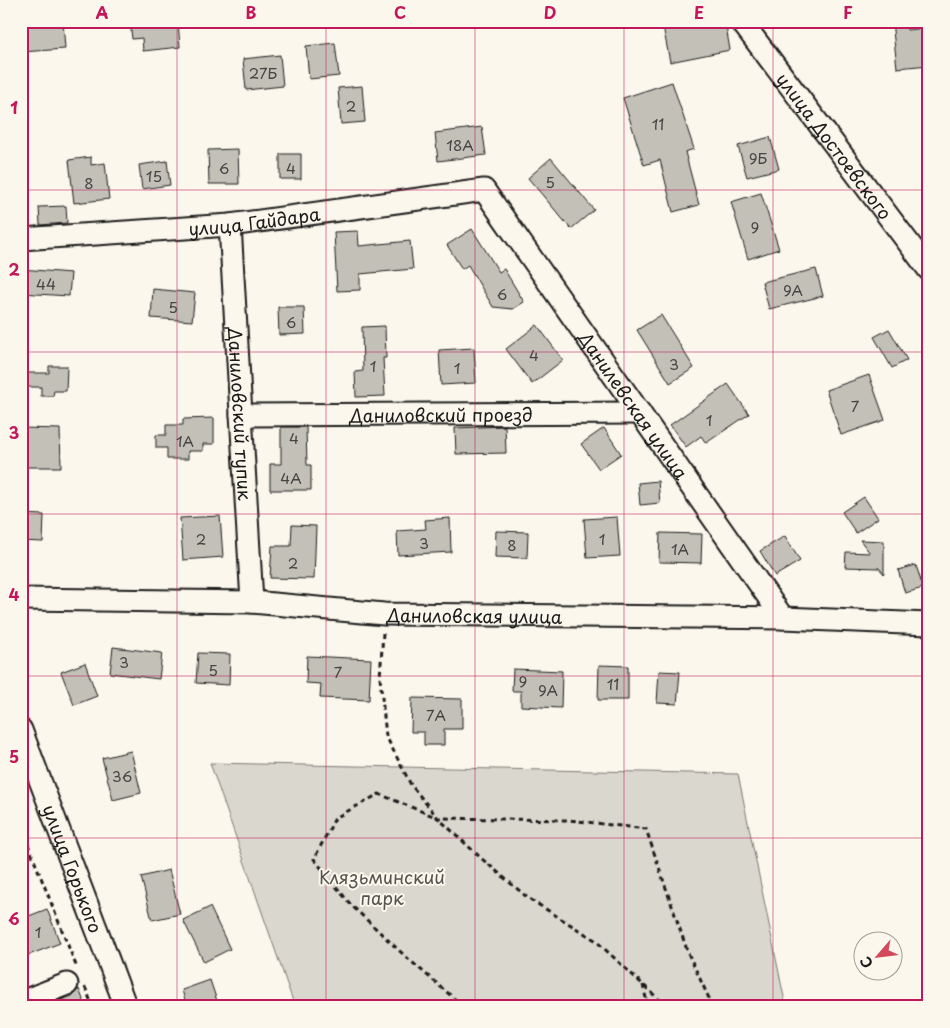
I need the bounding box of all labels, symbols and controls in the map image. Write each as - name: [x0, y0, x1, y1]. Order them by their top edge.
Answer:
- text: A: [96, 0, 109, 24]
- text: B: [246, 0, 257, 24]
- text: C: [394, 0, 406, 24]
- text: D: [544, 0, 556, 24]
- text: E: [694, 0, 704, 24]
- text: F: [843, 0, 853, 24]
- house number: 27Б: [249, 61, 277, 84]
- street label: улица Достоевского: [771, 66, 899, 225]
- house number: 2: [346, 94, 356, 117]
- text: 1: [10, 95, 18, 119]
- house number: 11: [652, 112, 664, 135]
- house number: 18А: [446, 133, 474, 156]
- house number: 9Б: [749, 146, 768, 169]
- house number: 6: [219, 156, 229, 179]
- house number: 4: [286, 156, 296, 179]
- house number: 15: [146, 164, 162, 187]
- house number: 5: [545, 170, 555, 193]
- house number: 8: [84, 171, 94, 194]
- street label: улица Гайдара: [188, 199, 322, 241]
- house number: 9: [751, 215, 759, 238]
- text: 2: [8, 257, 20, 281]
- house number: 44: [36, 272, 56, 295]
- house number: 9А: [783, 278, 803, 301]
- house number: 6: [497, 282, 507, 305]
- house number: 5: [168, 295, 178, 318]
- house number: 6: [286, 310, 296, 333]
- street label: Данилевская улица: [572, 324, 696, 485]
- street label: Даниловский тупик: [222, 325, 260, 501]
- house number: 4: [529, 343, 539, 366]
- house number: 3: [669, 352, 679, 375]
- house number: 1: [370, 354, 376, 377]
- house number: 1: [454, 356, 460, 379]
- house number: 7: [851, 394, 860, 417]
- street label: Даниловский проезд: [348, 400, 533, 428]
- house number: 1: [706, 408, 712, 431]
- text: 3: [9, 420, 19, 444]
- house number: 4: [289, 426, 299, 449]
- house number: 1А: [176, 429, 194, 452]
- house number: 4А: [280, 466, 302, 489]
- house number: 2: [196, 527, 206, 550]
- house number: 1: [599, 527, 605, 550]
- house number: 3: [419, 531, 429, 554]
- house number: 8: [507, 533, 517, 556]
- house number: 1А: [671, 537, 689, 560]
- house number: 2: [288, 551, 298, 574]
- text: 4: [9, 582, 20, 606]
- street label: Даниловская улица: [385, 601, 563, 629]
- house number: 3: [119, 650, 129, 673]
- house number: 5: [208, 658, 218, 681]
- house number: 7: [334, 660, 343, 683]
- house number: 9: [519, 669, 527, 692]
- house number: 11: [607, 672, 619, 695]
- house number: 9А: [538, 678, 558, 701]
- house number: 7А: [426, 703, 446, 726]
- text: 5: [9, 744, 19, 768]
- house number: 36: [112, 764, 132, 787]
- street label: улица Горького: [37, 800, 110, 937]
- park label: Клязьминский парк: [319, 863, 445, 911]
- text: 6: [8, 906, 20, 930]
- house number: 1: [35, 920, 41, 943]
- north arrow: [852, 930, 902, 980]
- text: С: [854, 953, 878, 972]

